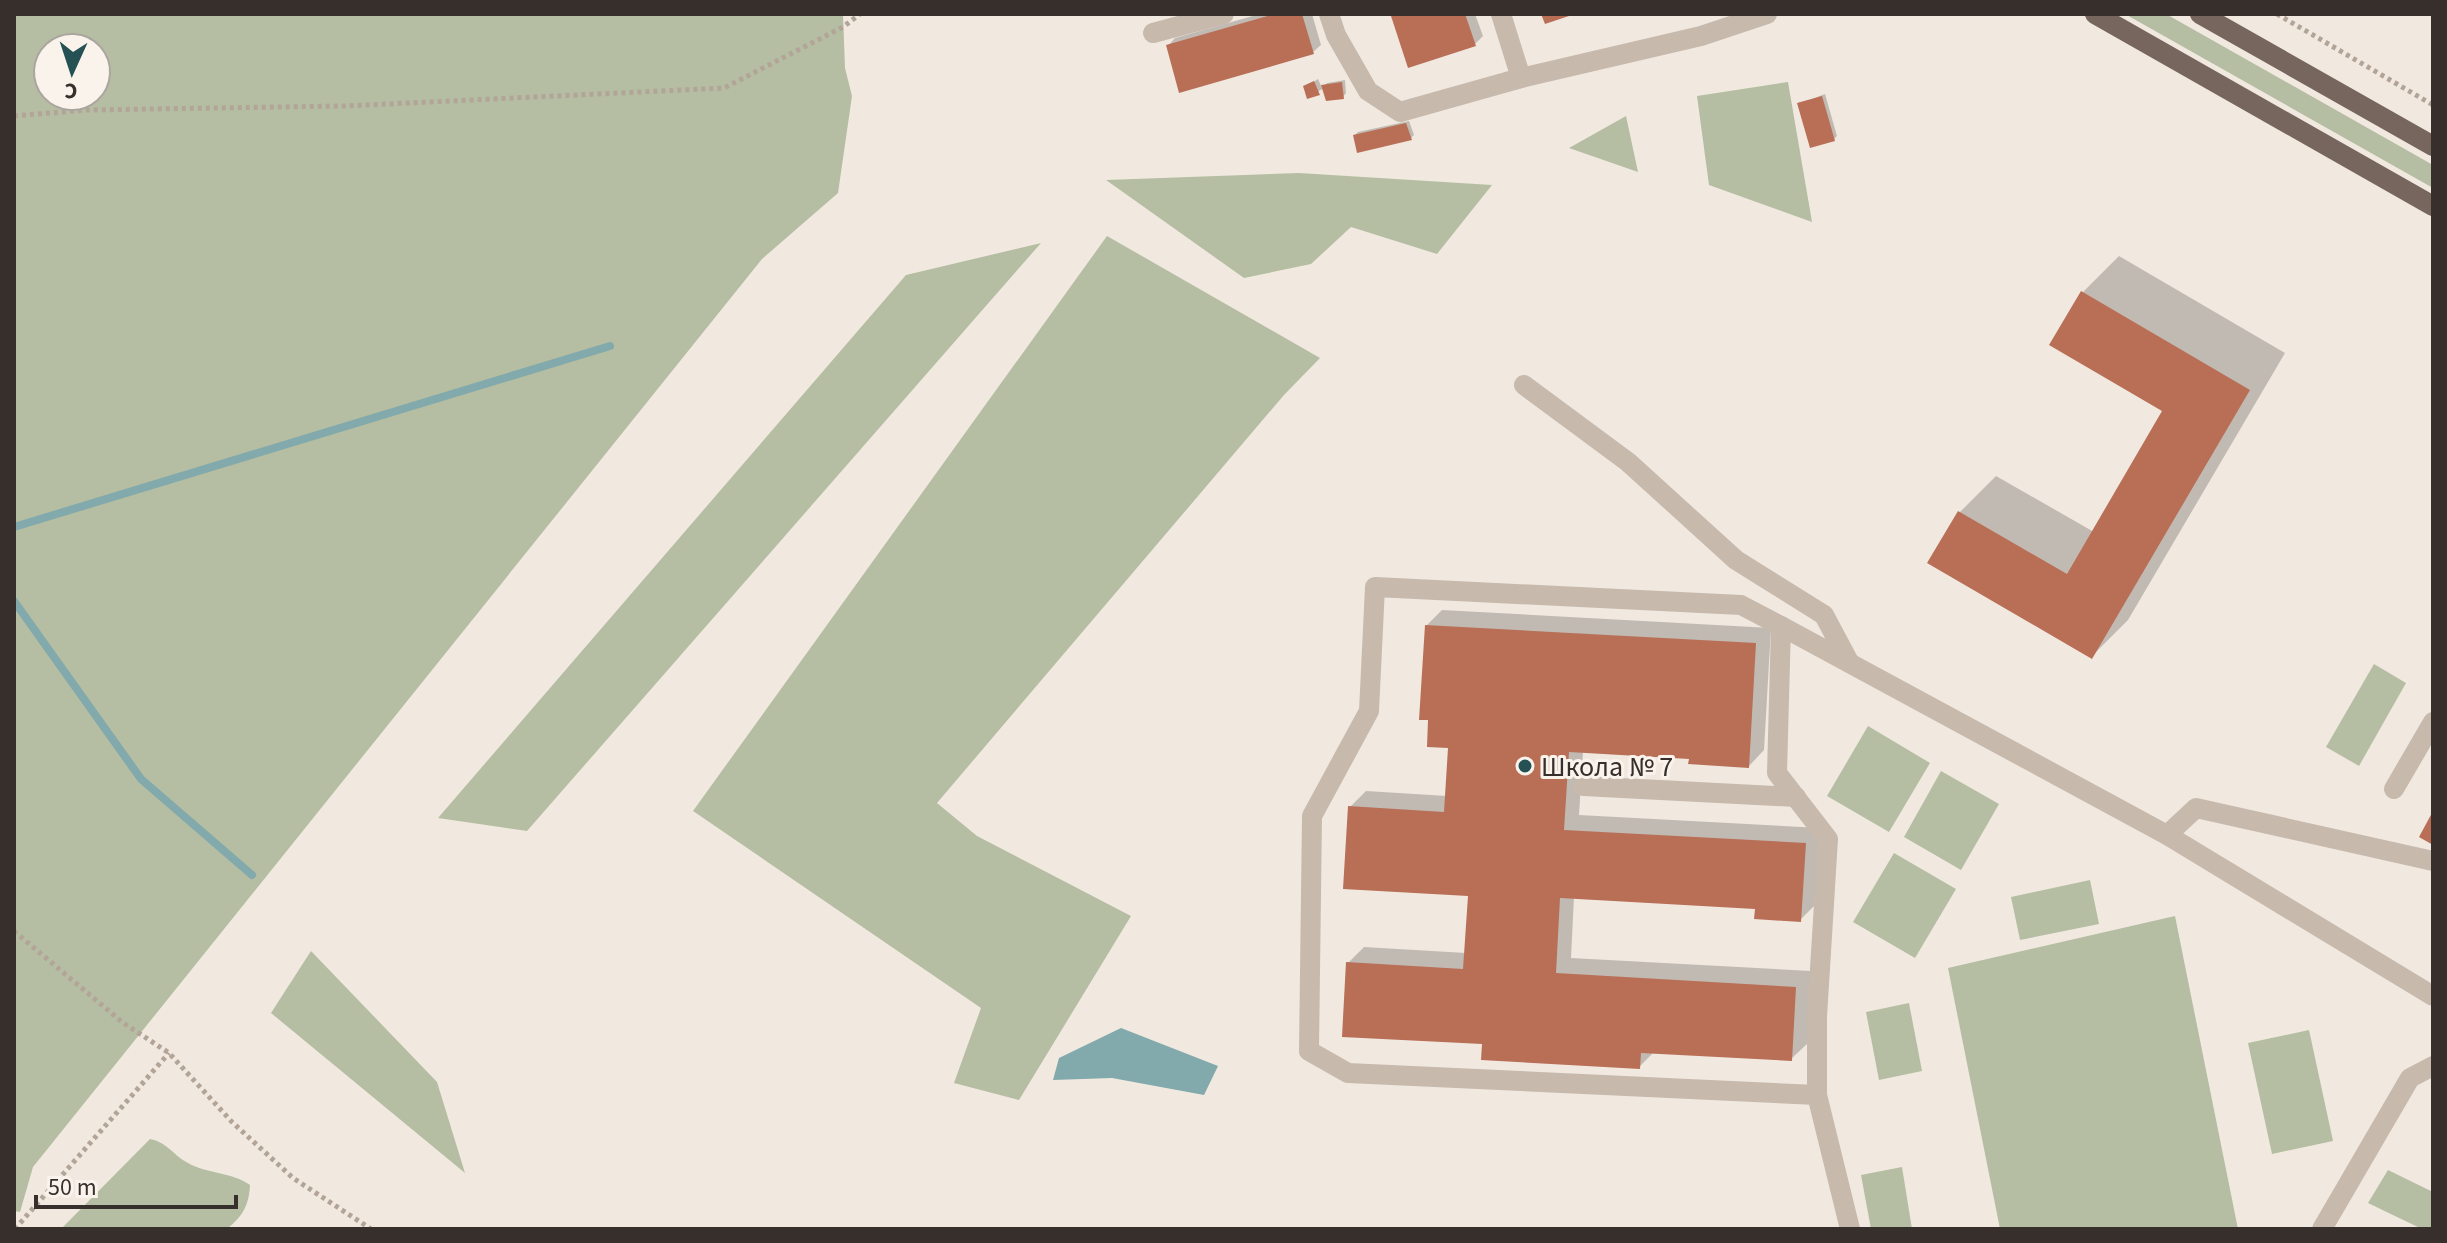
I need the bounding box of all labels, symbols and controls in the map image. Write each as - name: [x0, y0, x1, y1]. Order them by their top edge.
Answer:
- north arrow: [32, 32, 112, 112]
- text: С: [64, 75, 78, 107]
- place label: Школа № 7: [1541, 747, 1673, 787]
- marker: Школа № 7: [1516, 757, 1534, 775]
- scale bar: [36, 1159, 236, 1209]
- text: 50 m: [48, 1170, 97, 1205]

